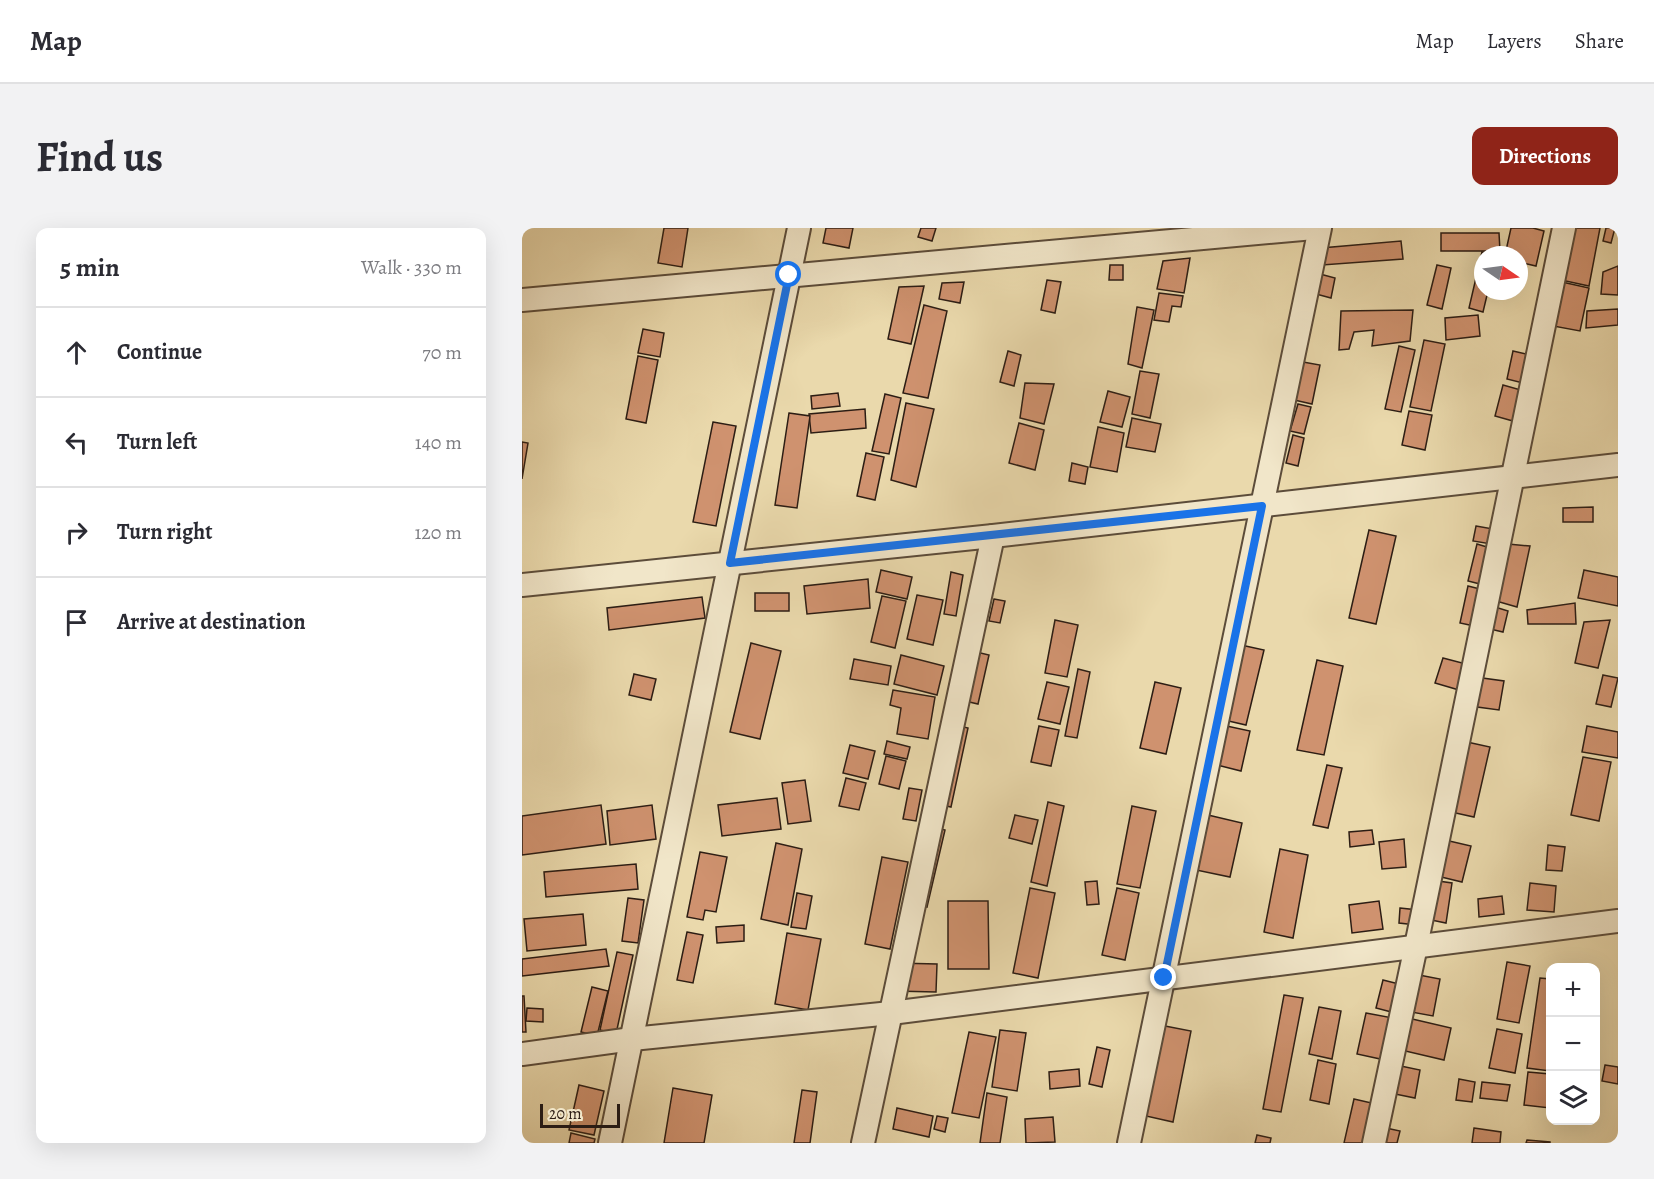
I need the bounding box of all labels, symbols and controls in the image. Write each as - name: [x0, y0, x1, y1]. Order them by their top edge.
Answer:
- text: Map: [30, 22, 82, 60]
- text: Map: [1415, 27, 1454, 55]
- text: Layers: [1487, 27, 1542, 55]
- text: Share: [1575, 27, 1624, 55]
- button: Directions: [1472, 127, 1618, 185]
- text: Find us: [36, 128, 163, 185]
- north arrow: [1474, 246, 1528, 300]
- text: 5 min: [60, 250, 120, 285]
- text: Walk · 330 m: [361, 254, 462, 281]
- route start: [775, 261, 801, 287]
- icon: ahead: [60, 336, 93, 369]
- text: Continue: [117, 337, 202, 367]
- text: 70 m: [422, 339, 462, 366]
- icon: left: [60, 426, 93, 459]
- text: Turn left: [117, 427, 197, 457]
- text: 140 m: [415, 429, 462, 456]
- icon: right: [60, 516, 93, 549]
- text: Turn right: [117, 517, 213, 547]
- text: 120 m: [414, 519, 462, 546]
- icon: arrive: [60, 606, 93, 639]
- text: Arrive at destination: [117, 607, 306, 637]
- map controls: [1546, 963, 1600, 1125]
- button: +: [1546, 963, 1600, 1017]
- route end: [1150, 964, 1176, 990]
- button: −: [1546, 1017, 1600, 1071]
- button: layers: [1546, 1071, 1600, 1125]
- scale bar: [540, 1101, 620, 1128]
- text: 20 m: [549, 1103, 582, 1125]

